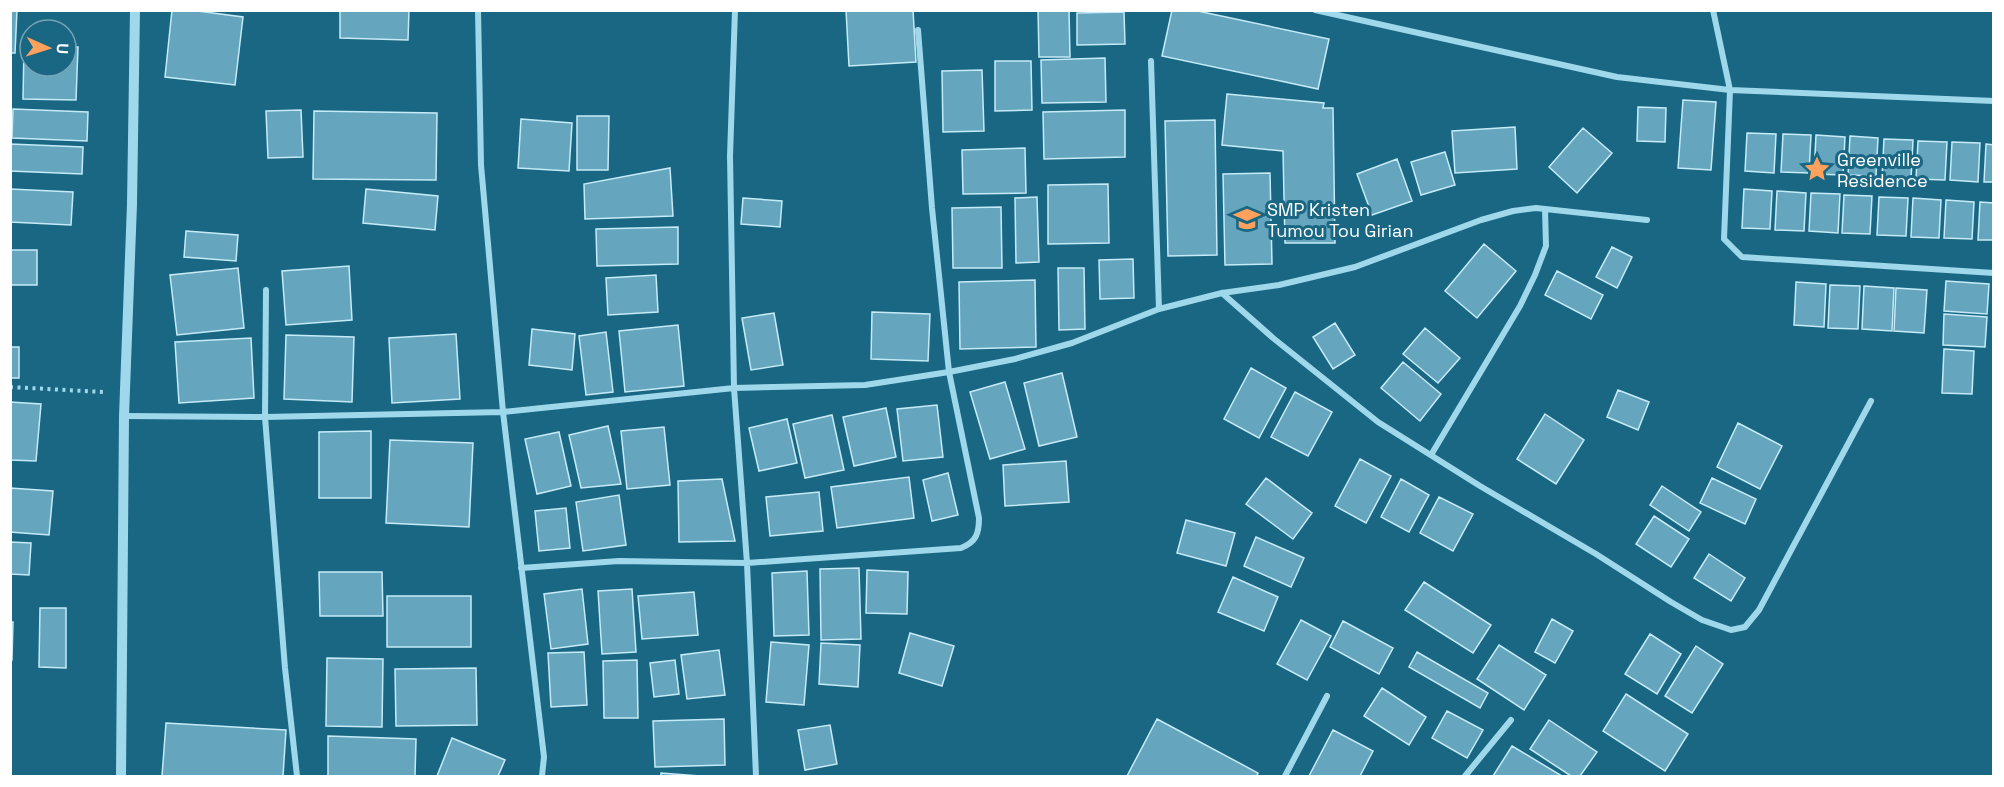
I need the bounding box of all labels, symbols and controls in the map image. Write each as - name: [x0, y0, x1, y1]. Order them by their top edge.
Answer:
- north arrow: [18, 18, 78, 78]
- text: U: [52, 43, 73, 55]
- place label: Greenville Residence: [1837, 148, 1928, 192]
- place icon: Greenville Residence: [1802, 154, 1832, 184]
- place label: SMP Kristen Tumou Tou Girian: [1267, 198, 1413, 242]
- school or university icon: SMP Kristen Tumou Tou Girian: [1232, 204, 1262, 234]

